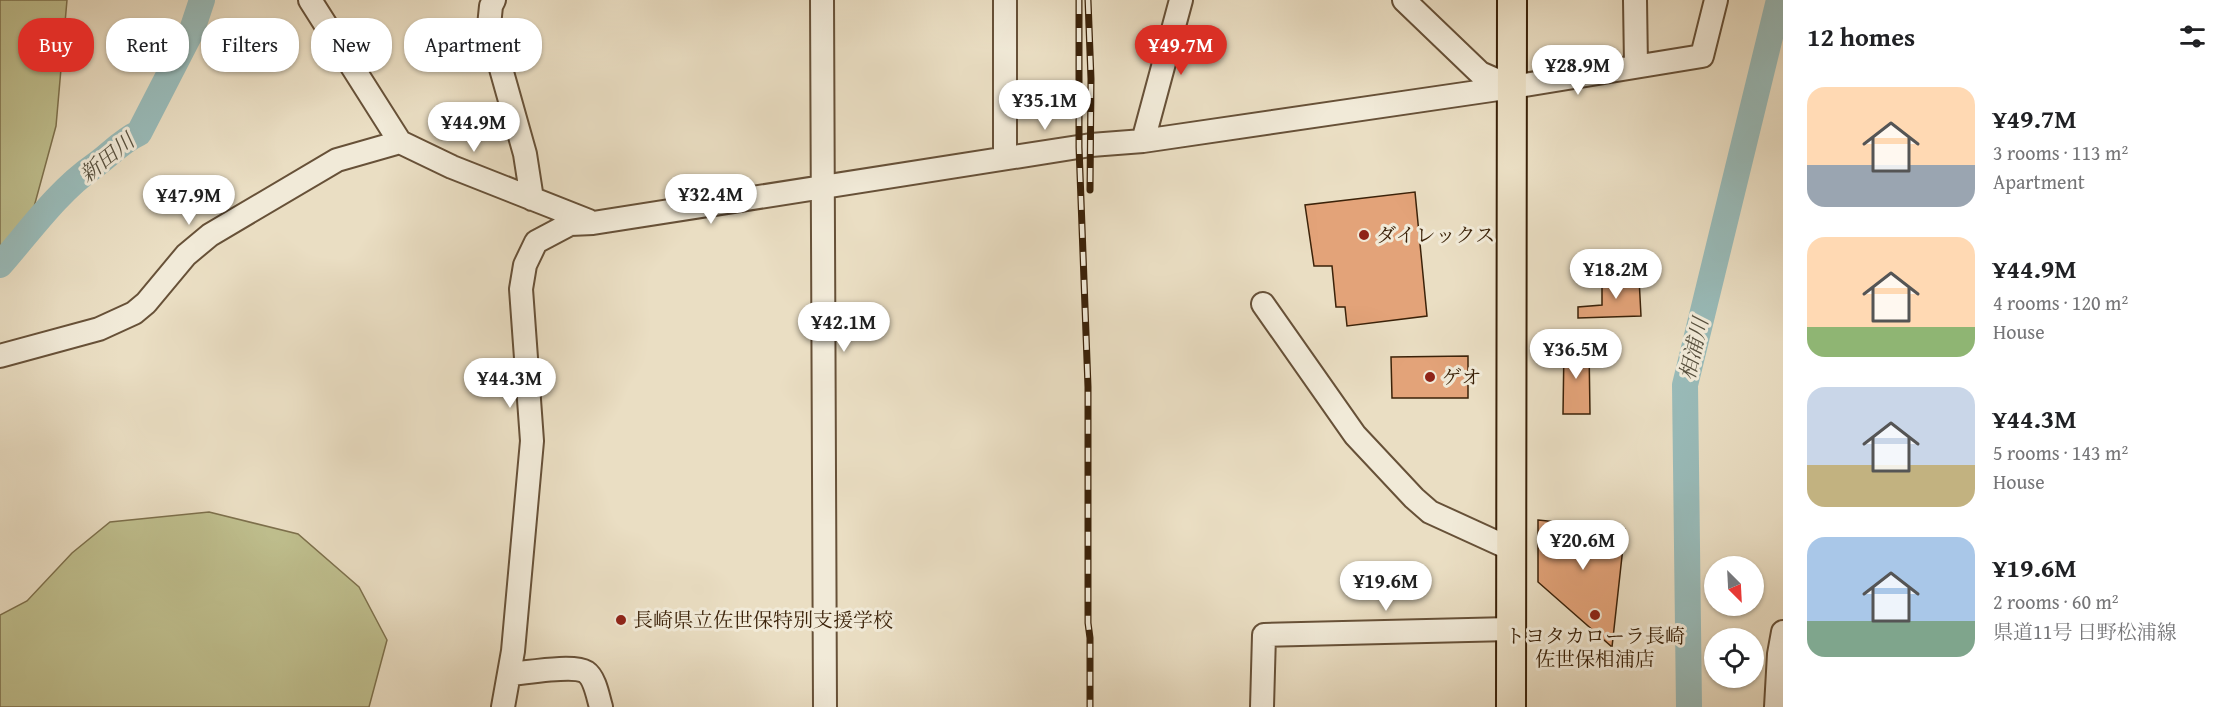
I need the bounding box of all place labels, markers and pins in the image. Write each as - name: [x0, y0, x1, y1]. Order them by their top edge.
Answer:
- pin: ¥49.7M: [1132, 25, 1230, 76]
- pin: ¥28.9M: [1529, 45, 1627, 96]
- pin: ¥35.1M: [996, 80, 1094, 131]
- pin: ¥44.9M: [425, 102, 523, 153]
- pin: ¥32.4M: [662, 174, 760, 225]
- pin: ¥47.9M: [140, 175, 238, 226]
- place label: ダイレックス: [1376, 220, 1495, 249]
- marker: ダイレックス: [1357, 228, 1371, 242]
- pin: ¥18.2M: [1567, 249, 1665, 300]
- pin: ¥42.1M: [795, 302, 893, 353]
- pin: ¥36.5M: [1527, 329, 1625, 380]
- pin: ¥44.3M: [461, 358, 559, 409]
- place label: ゲオ: [1442, 362, 1482, 391]
- marker: ゲオ: [1423, 370, 1437, 384]
- pin: ¥20.6M: [1534, 520, 1632, 571]
- pin: ¥19.6M: [1337, 561, 1435, 612]
- place label: 長崎県立佐世保特別支援学校: [633, 605, 893, 634]
- marker: トヨタカローラ長崎 佐世保相浦店: [1588, 608, 1602, 622]
- marker: 長崎県立佐世保特別支援学校: [614, 613, 628, 627]
- place label: トヨタカローラ長崎 佐世保相浦店: [1505, 621, 1685, 673]

